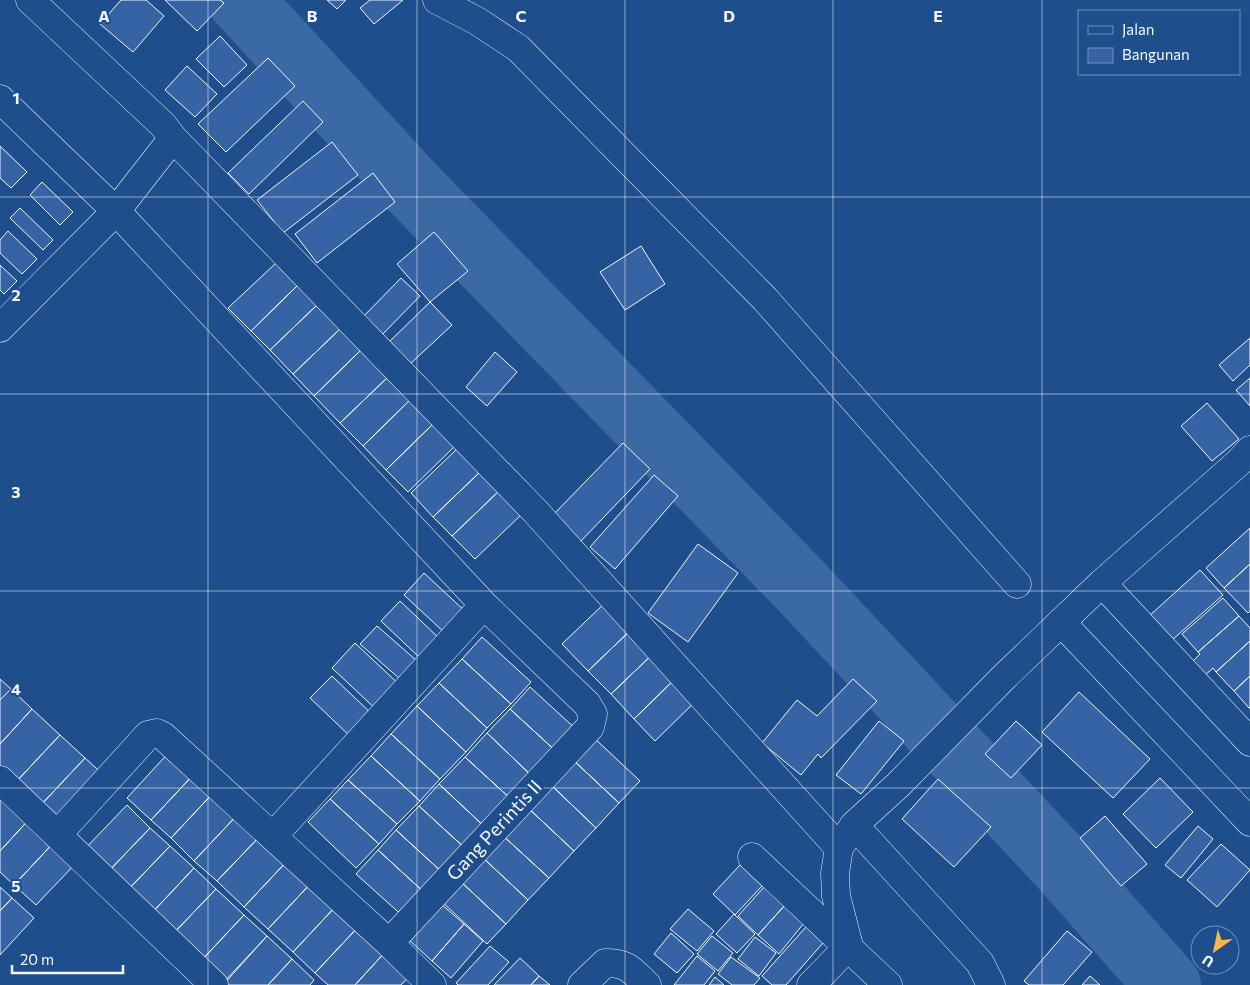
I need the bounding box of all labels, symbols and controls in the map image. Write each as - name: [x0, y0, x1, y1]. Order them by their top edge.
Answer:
- text: A: [98, 6, 110, 25]
- text: B: [307, 6, 318, 25]
- text: C: [516, 6, 527, 25]
- text: D: [723, 6, 735, 25]
- text: E: [933, 6, 943, 25]
- legend: [1078, 10, 1240, 75]
- text: Jalan: [1122, 20, 1154, 38]
- text: Bangunan: [1122, 45, 1190, 63]
- text: 1: [12, 88, 20, 107]
- text: 2: [11, 285, 21, 304]
- text: 3: [11, 482, 21, 501]
- text: 4: [11, 679, 21, 698]
- street label: Gang Perintis II: [441, 775, 546, 885]
- text: 5: [11, 876, 21, 895]
- north arrow: [1190, 925, 1240, 975]
- scale bar: [12, 942, 124, 974]
- text: 20 m: [20, 950, 54, 968]
- text: U: [1199, 951, 1217, 971]

